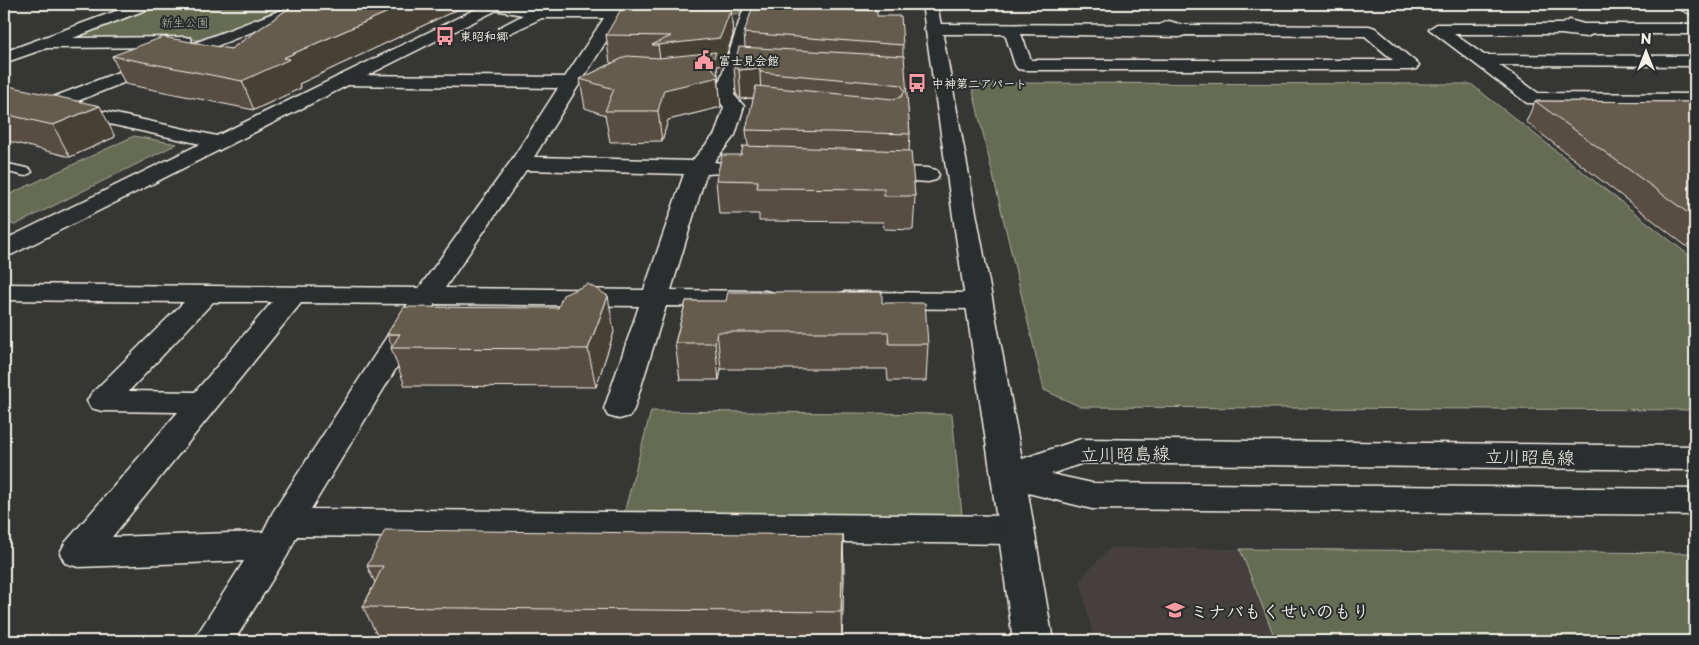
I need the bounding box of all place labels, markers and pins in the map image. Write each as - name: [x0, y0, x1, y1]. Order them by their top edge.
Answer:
- bus stop icon: 東昭和郷: [434, 25, 456, 47]
- place label: 東昭和郷: [460, 27, 508, 45]
- public building icon: 富士見会館: [693, 49, 715, 71]
- place label: 富士見会館: [719, 51, 779, 69]
- bus stop icon: 中神第二アパート: [906, 72, 928, 94]
- place label: 中神第二アパート: [932, 74, 1027, 92]
- place label: ミナバもくせいのもり: [1190, 597, 1370, 624]
- school or university icon: ミナバもくせいのもり: [1164, 599, 1186, 621]

